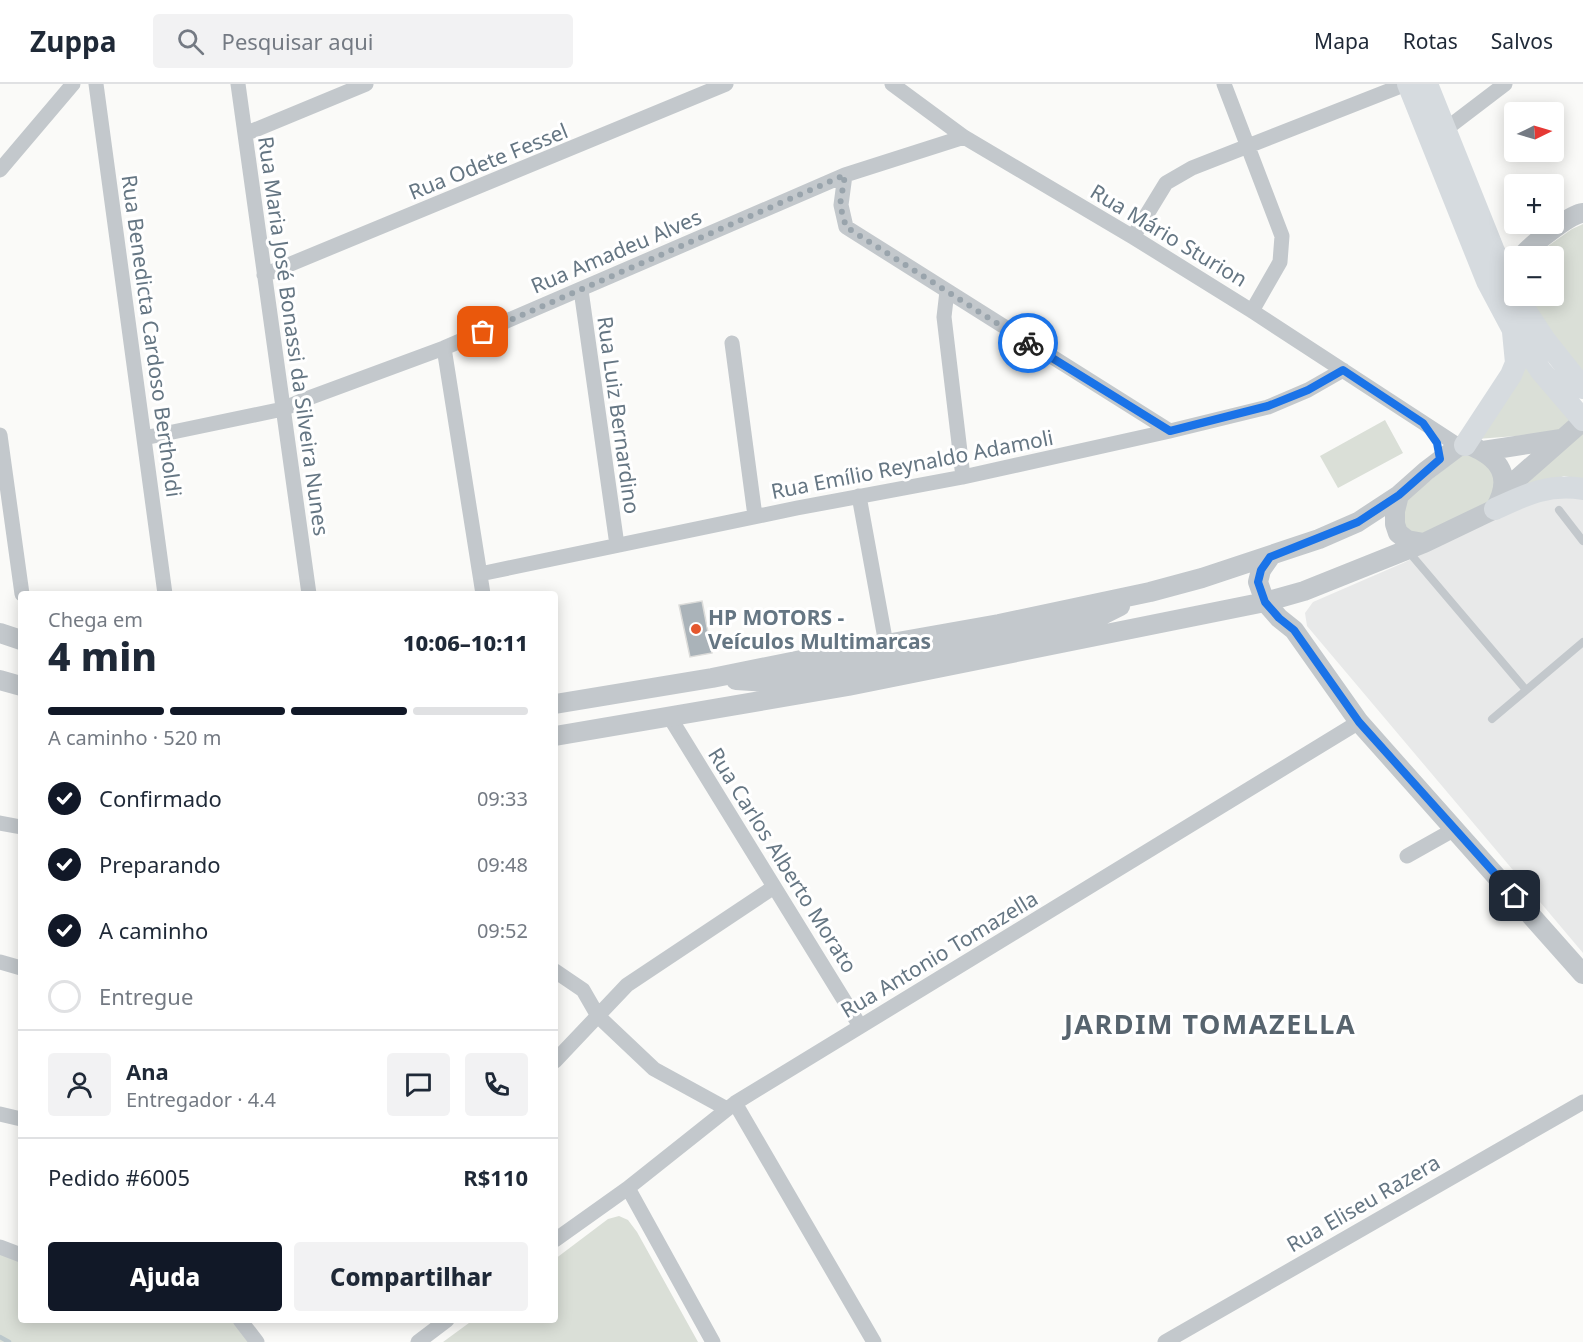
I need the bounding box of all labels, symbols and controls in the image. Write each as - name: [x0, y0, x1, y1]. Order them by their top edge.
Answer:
- search box: [153, 14, 573, 68]
- text: Zuppa: [30, 22, 117, 60]
- icon: search: [174, 25, 207, 58]
- text: Pesquisar aqui: [222, 26, 373, 56]
- text: Mapa: [1314, 27, 1370, 55]
- text: Rotas: [1403, 27, 1458, 55]
- text: Salvos: [1491, 27, 1553, 55]
- north arrow: [1504, 102, 1564, 162]
- map controls: [1504, 102, 1564, 306]
- street label: Rua Odete Fessel: [404, 116, 572, 206]
- street label: Rua Maria José Bonassi da Silveira Nunes: [252, 134, 336, 538]
- street label: Rua Benedicta Cardoso Bertholdi: [116, 173, 188, 499]
- button: +: [1504, 174, 1564, 234]
- street label: Rua Mário Sturion: [1085, 177, 1253, 293]
- street label: Rua Amadeu Alves: [526, 202, 706, 300]
- button: −: [1504, 246, 1564, 306]
- pin: [457, 306, 508, 357]
- courier: [998, 313, 1058, 373]
- street label: Rua Luiz Bernardino: [591, 314, 647, 516]
- icon: bag: [466, 315, 499, 348]
- icon: bike: [1012, 327, 1045, 360]
- street label: Rua Emílio Reynaldo Adamoli: [769, 423, 1055, 505]
- place label: HP MOTORS - Veículos Multimarcas: [708, 603, 931, 655]
- text: Chega em: [48, 606, 143, 633]
- marker: HP MOTORS - Veículos Multimarcas: [689, 622, 703, 636]
- text: 10:06–10:11: [403, 627, 528, 657]
- text: 4 min: [48, 629, 157, 682]
- text: A caminho · 520 m: [48, 724, 221, 751]
- street label: Rua Carlos Alberto Morato: [702, 742, 864, 978]
- icon: check: [48, 782, 81, 815]
- text: Confirmado: [99, 783, 222, 813]
- text: 09:33: [477, 785, 528, 812]
- icon: check: [48, 848, 81, 881]
- text: Preparando: [99, 849, 221, 879]
- text: 09:48: [477, 851, 528, 878]
- pin: [1489, 870, 1540, 921]
- icon: home: [1498, 879, 1531, 912]
- street label: Rua Antonio Tomazella: [835, 884, 1043, 1024]
- icon: check: [48, 914, 81, 947]
- text: A caminho: [99, 915, 208, 945]
- text: 09:52: [477, 917, 528, 944]
- text: Entregue: [99, 981, 193, 1011]
- district label: JARDIM TOMAZELLA: [1062, 1005, 1356, 1042]
- button: person: [48, 1053, 111, 1116]
- button: chat: [387, 1053, 450, 1116]
- button: phone: [465, 1053, 528, 1116]
- text: Ana: [126, 1056, 169, 1086]
- text: Entregador · 4.4: [126, 1086, 276, 1113]
- street label: Rua Eliseu Razera: [1281, 1148, 1445, 1258]
- text: Pedido #6005: [48, 1162, 190, 1192]
- text: R$110: [463, 1162, 528, 1192]
- button: Ajuda: [48, 1242, 282, 1311]
- button: Compartilhar: [294, 1242, 528, 1311]

